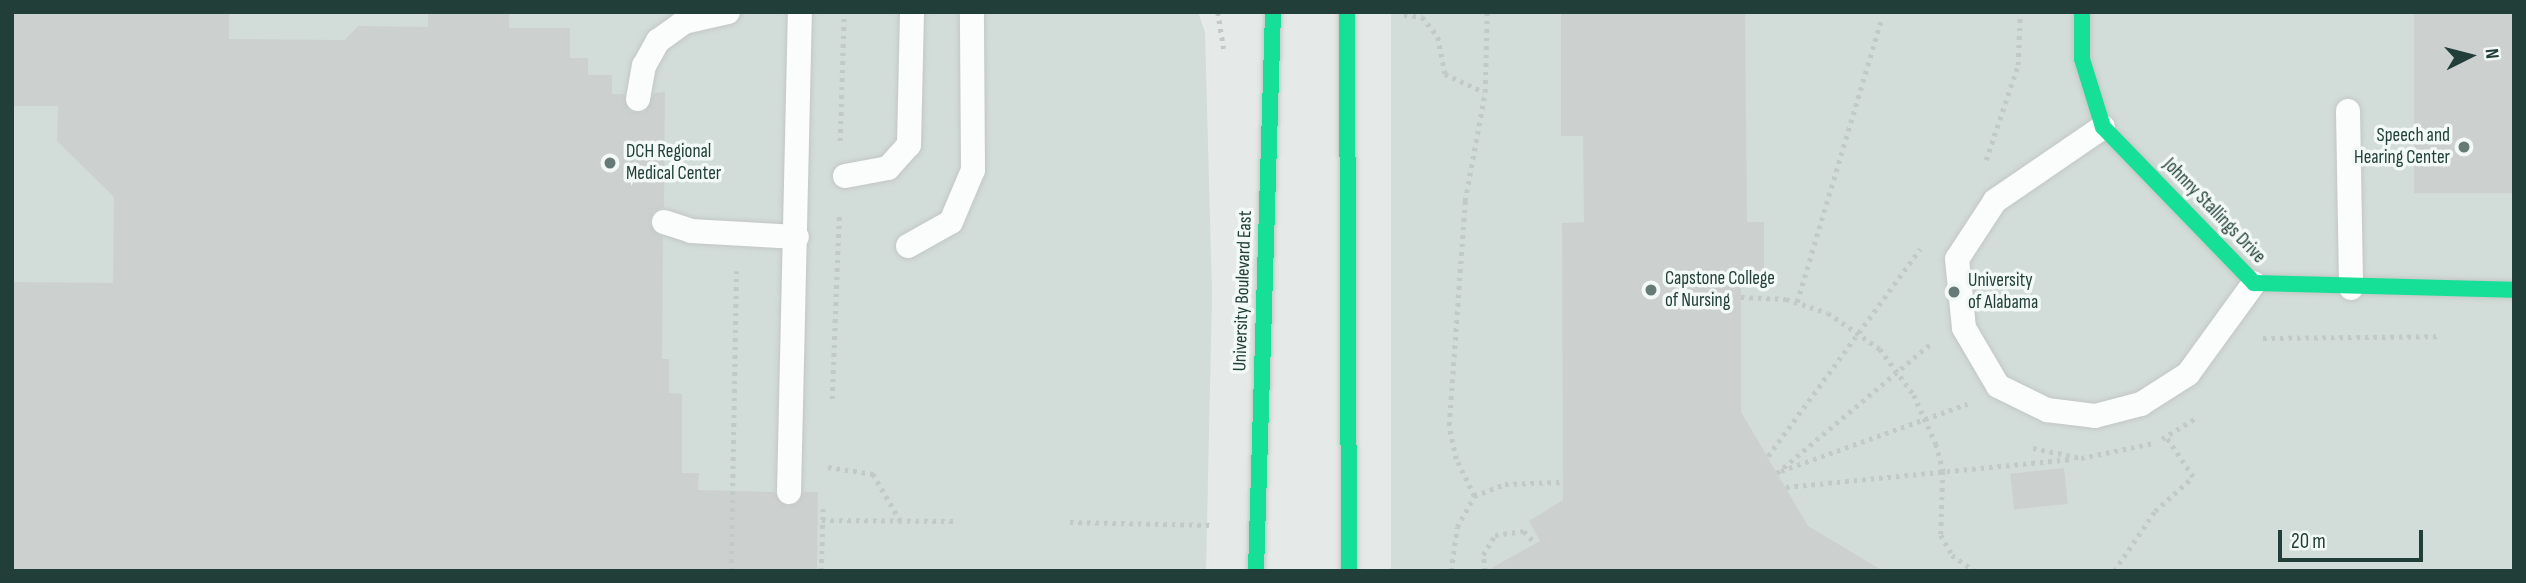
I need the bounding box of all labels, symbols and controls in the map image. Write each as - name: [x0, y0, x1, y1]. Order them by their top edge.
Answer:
- north arrow: [2435, 21, 2505, 91]
- text: N: [2479, 48, 2503, 60]
- place label: Speech and Hearing Center: [2354, 125, 2450, 169]
- marker: Speech and Hearing Center: [2456, 139, 2472, 155]
- place label: DCH Regional Medical Center: [626, 141, 721, 185]
- marker: DCH Regional Medical Center: [600, 153, 620, 173]
- street label: Johnny Stallings Drive: [2158, 154, 2270, 268]
- street label: University Boulevard East: [1229, 210, 1257, 372]
- place label: Capstone College of Nursing: [1665, 268, 1775, 312]
- place label: University of Alabama: [1968, 270, 2038, 314]
- marker: Capstone College of Nursing: [1643, 282, 1659, 298]
- marker: University of Alabama: [1946, 284, 1962, 300]
- scale bar: [2281, 516, 2426, 560]
- text: 20 m: [2291, 529, 2326, 554]

